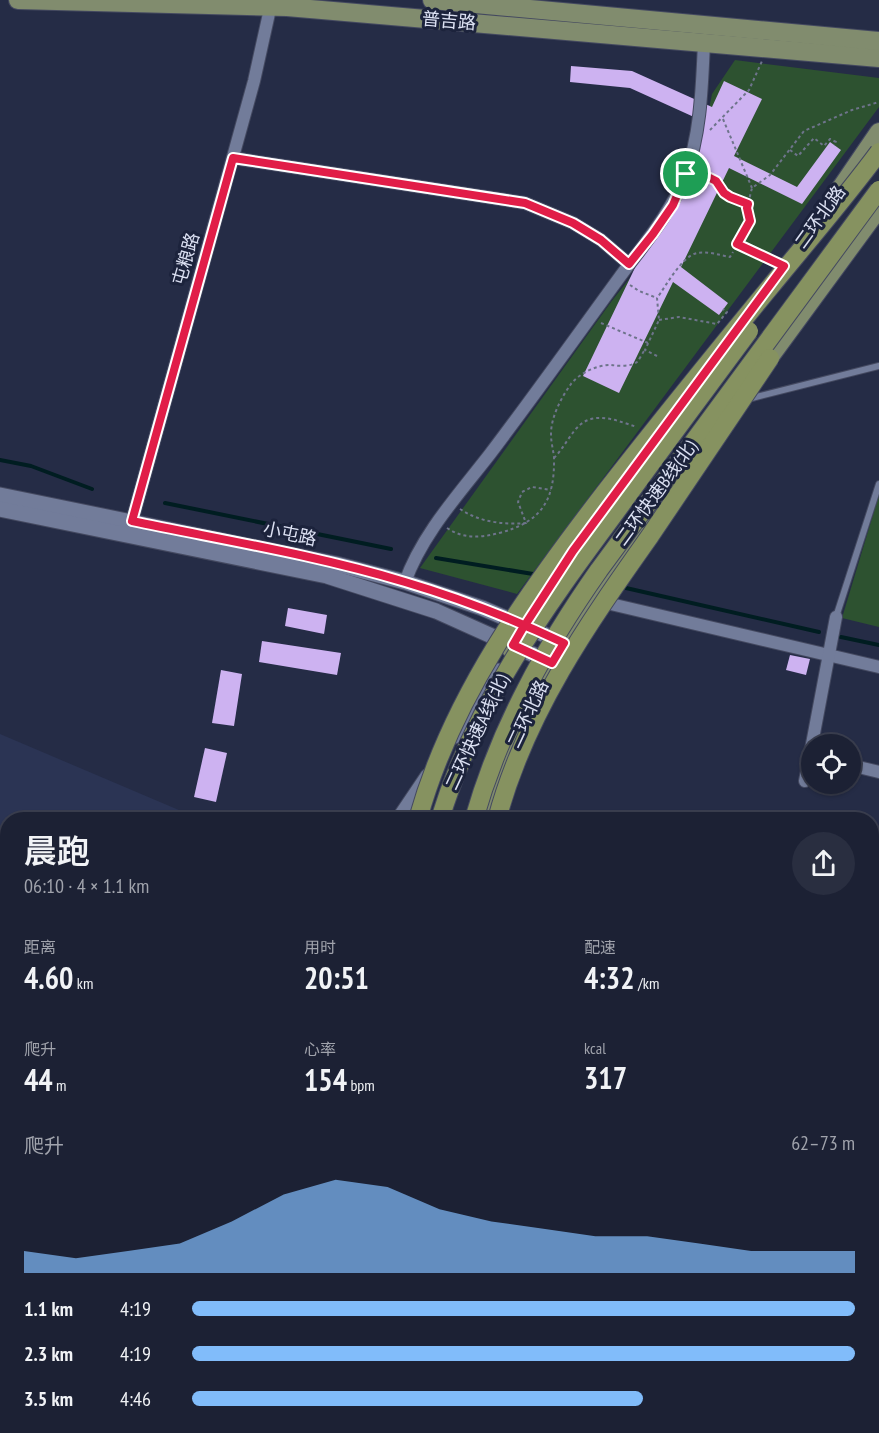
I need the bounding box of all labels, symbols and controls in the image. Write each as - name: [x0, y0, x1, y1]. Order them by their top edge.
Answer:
- street label: 普吉路: [421, 7, 477, 34]
- pin: [660, 148, 711, 199]
- icon: arrive: [669, 157, 702, 190]
- street label: 二环北路: [789, 181, 850, 253]
- street label: 屯粮路: [167, 230, 204, 288]
- street label: 二环快速B线(北): [610, 435, 702, 550]
- street label: 小屯路: [261, 517, 319, 550]
- street label: 二环快速A线(北): [440, 670, 514, 793]
- street label: 二环北路: [502, 676, 553, 751]
- map controls: [801, 734, 861, 794]
- button: locate: [801, 734, 861, 794]
- text: 晨跑: [24, 829, 90, 872]
- button: share: [792, 832, 855, 895]
- text: 06:10 · 4 × 1.1 km: [24, 873, 149, 899]
- text: 距离: [24, 937, 56, 957]
- text: 用时: [304, 937, 336, 957]
- text: 配速: [584, 937, 616, 957]
- text: 4.60: [24, 958, 73, 997]
- text: 20:51: [304, 958, 369, 997]
- text: 4:32: [584, 958, 635, 997]
- text: km: [73, 973, 93, 993]
- text: /km: [635, 973, 659, 993]
- text: kcal: [584, 1038, 606, 1058]
- text: 爬升: [24, 1039, 56, 1059]
- text: 心率: [304, 1039, 336, 1059]
- text: 317: [584, 1058, 627, 1097]
- text: 44: [24, 1060, 53, 1099]
- text: 154: [304, 1060, 347, 1099]
- text: m: [53, 1075, 67, 1095]
- text: bpm: [347, 1075, 375, 1095]
- text: 62–73 m: [791, 1130, 855, 1156]
- text: 爬升: [24, 1133, 64, 1159]
- text: 1.1 km: [24, 1296, 73, 1322]
- text: 4:19: [120, 1296, 151, 1322]
- text: 2.3 km: [24, 1341, 73, 1367]
- text: 4:19: [120, 1341, 151, 1367]
- text: 3.5 km: [24, 1386, 73, 1412]
- text: 4:46: [120, 1386, 151, 1412]

